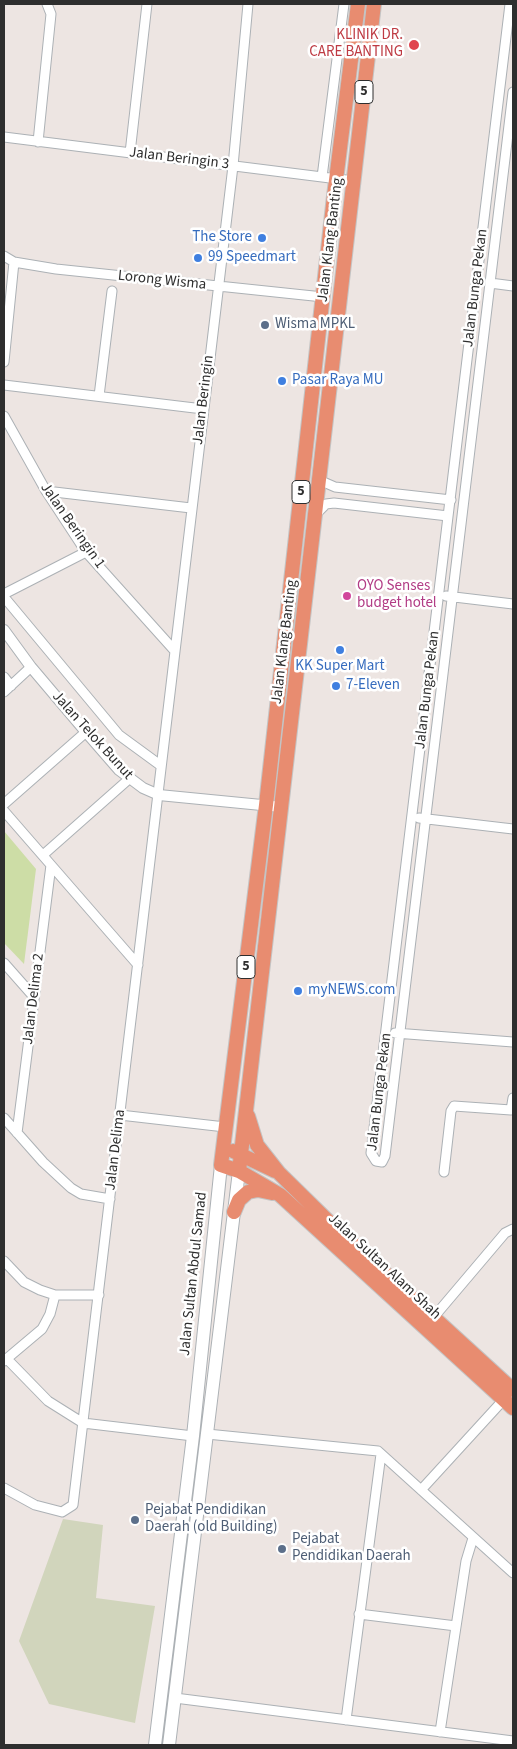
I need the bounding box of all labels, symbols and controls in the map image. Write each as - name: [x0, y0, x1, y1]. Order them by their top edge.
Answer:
- place label: KLINIK DR. CARE BANTING: [309, 27, 403, 62]
- marker: KLINIK DR. CARE BANTING: [407, 38, 421, 52]
- road number: 5: [355, 80, 373, 104]
- street label: Jalan Beringin 3: [128, 144, 230, 174]
- street label: Jalan Klang Banting: [314, 177, 348, 303]
- street label: Jalan Bunga Pekan: [460, 228, 492, 348]
- place label: The Store: [192, 229, 252, 247]
- marker: The Store: [256, 232, 268, 244]
- place label: 99 Speedmart: [208, 249, 296, 267]
- marker: 99 Speedmart: [192, 252, 204, 264]
- street label: Lorong Wisma: [117, 267, 207, 295]
- place label: Wisma MPKL: [275, 316, 355, 334]
- marker: Wisma MPKL: [259, 319, 271, 331]
- street label: Jalan Beringin: [190, 354, 218, 446]
- place label: Pasar Raya MU: [292, 372, 383, 390]
- marker: Pasar Raya MU: [276, 375, 288, 387]
- street label: Jalan Beringin 1: [36, 480, 108, 572]
- road number: 5: [292, 481, 310, 504]
- place label: OYO Senses budget hotel: [357, 578, 437, 613]
- street label: Jalan Klang Banting: [268, 579, 302, 705]
- marker: OYO Senses budget hotel: [341, 590, 353, 602]
- street label: Jalan Bunga Pekan: [412, 630, 444, 750]
- marker: KK Super Mart: [334, 644, 346, 656]
- place label: KK Super Mart: [295, 658, 385, 676]
- place label: 7-Eleven: [346, 677, 400, 695]
- marker: 7-Eleven: [330, 680, 342, 692]
- street label: Jalan Telok Bunut: [48, 688, 136, 784]
- street label: Jalan Delima 2: [19, 952, 49, 1046]
- road number: 5: [237, 956, 255, 979]
- place label: myNEWS.com: [308, 982, 395, 1000]
- marker: myNEWS.com: [292, 985, 304, 997]
- street label: Jalan Bunga Pekan: [364, 1032, 396, 1152]
- street label: Jalan Delima: [102, 1108, 130, 1192]
- street label: Jalan Sultan Abdul Samad: [176, 1191, 212, 1357]
- street label: Jalan Sultan Alam Shah: [324, 1210, 444, 1324]
- place label: Pejabat Pendidikan Daerah (old Building): [145, 1502, 278, 1537]
- marker: Pejabat Pendidikan Daerah (old Building): [129, 1514, 141, 1526]
- place label: Pejabat Pendidikan Daerah: [292, 1531, 411, 1566]
- marker: Pejabat Pendidikan Daerah: [276, 1543, 288, 1555]

